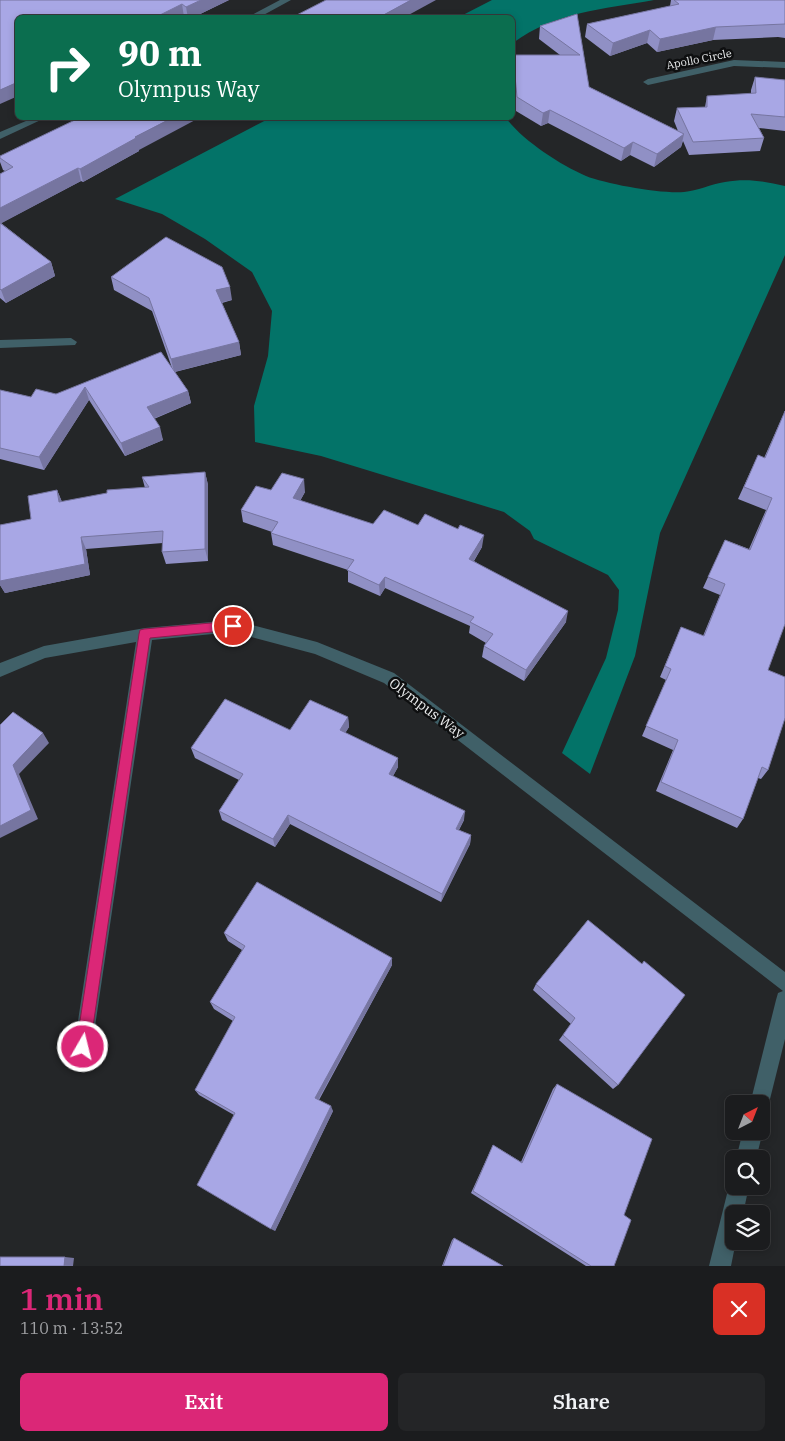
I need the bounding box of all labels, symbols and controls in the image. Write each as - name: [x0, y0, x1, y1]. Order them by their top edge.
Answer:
- text: 90 m: [118, 30, 202, 76]
- icon: right: [35, 35, 100, 100]
- street label: Apollo Circle: [665, 46, 733, 72]
- text: Olympus Way: [118, 74, 260, 103]
- pin: [212, 605, 254, 647]
- icon: arrive: [219, 612, 247, 640]
- street label: Olympus Way: [386, 674, 469, 743]
- position arrow: [56, 1020, 108, 1072]
- north arrow: [725, 1095, 770, 1140]
- map controls: [725, 1095, 770, 1250]
- button: search: [725, 1150, 770, 1195]
- button: layers: [725, 1205, 770, 1250]
- text: 1 min: [20, 1279, 103, 1318]
- button: close: [713, 1283, 765, 1335]
- text: 110 m · 13:52: [20, 1318, 123, 1338]
- button: Exit: [20, 1373, 388, 1431]
- button: Share: [398, 1373, 765, 1431]

